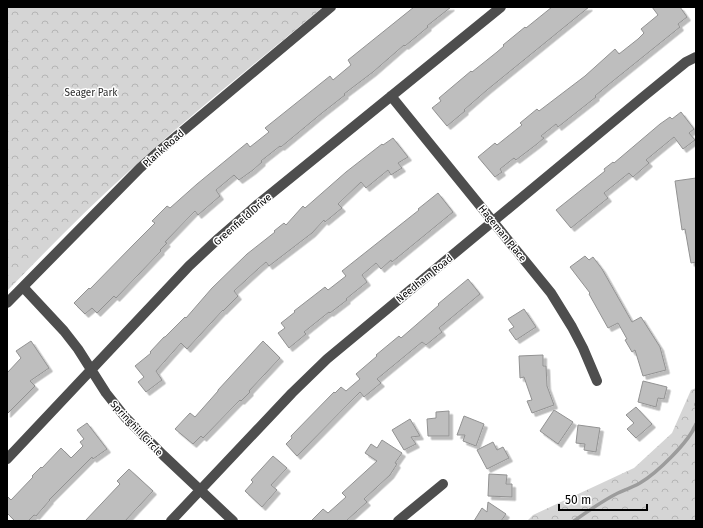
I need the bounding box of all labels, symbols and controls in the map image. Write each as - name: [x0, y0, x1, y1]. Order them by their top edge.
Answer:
- park label: Seager Park: [65, 87, 118, 99]
- street label: Plank Road: [141, 128, 187, 170]
- street label: Greenfield Drive: [211, 191, 274, 248]
- street label: Hageman Place: [476, 203, 529, 264]
- street label: Needham Road: [394, 252, 455, 305]
- street label: Springhill Circle: [108, 398, 165, 459]
- scale bar: [559, 486, 647, 512]
- text: 50 m: [565, 493, 591, 507]

